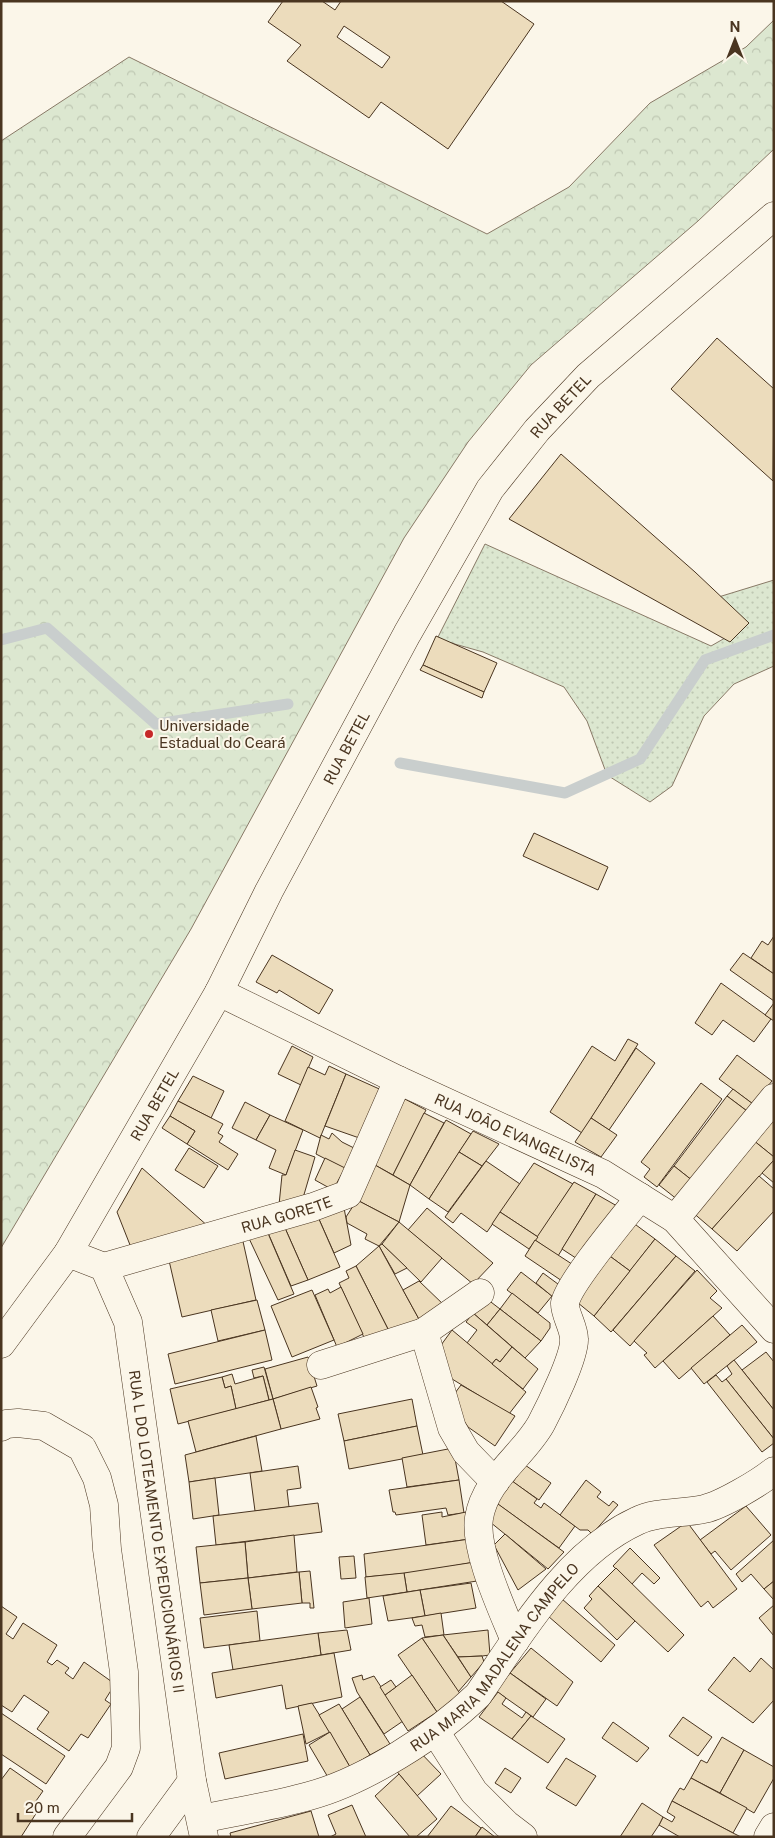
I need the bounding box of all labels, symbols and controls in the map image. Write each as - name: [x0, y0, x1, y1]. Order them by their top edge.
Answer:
- north arrow: [710, 15, 760, 65]
- text: N: [730, 19, 740, 35]
- street label: RUA BETEL: [526, 370, 594, 441]
- street label: RUA BETEL: [319, 708, 373, 787]
- place label: Universidade Estadual do Ceará: [159, 717, 285, 751]
- marker: Universidade Estadual do Ceará: [143, 728, 155, 740]
- street label: RUA BETEL: [127, 1065, 182, 1143]
- street label: RUA JOÃO EVANGELISTA: [432, 1090, 600, 1179]
- street label: RUA GORETE: [239, 1192, 334, 1236]
- street label: RUA L DO LOTEAMENTO EXPEDICIONÁRIOS II: [126, 1369, 188, 1694]
- street label: RUA MARIA MADALENA CAMPELO: [407, 1559, 582, 1754]
- scale bar: [18, 1790, 131, 1822]
- text: 20 m: [25, 1799, 60, 1816]

